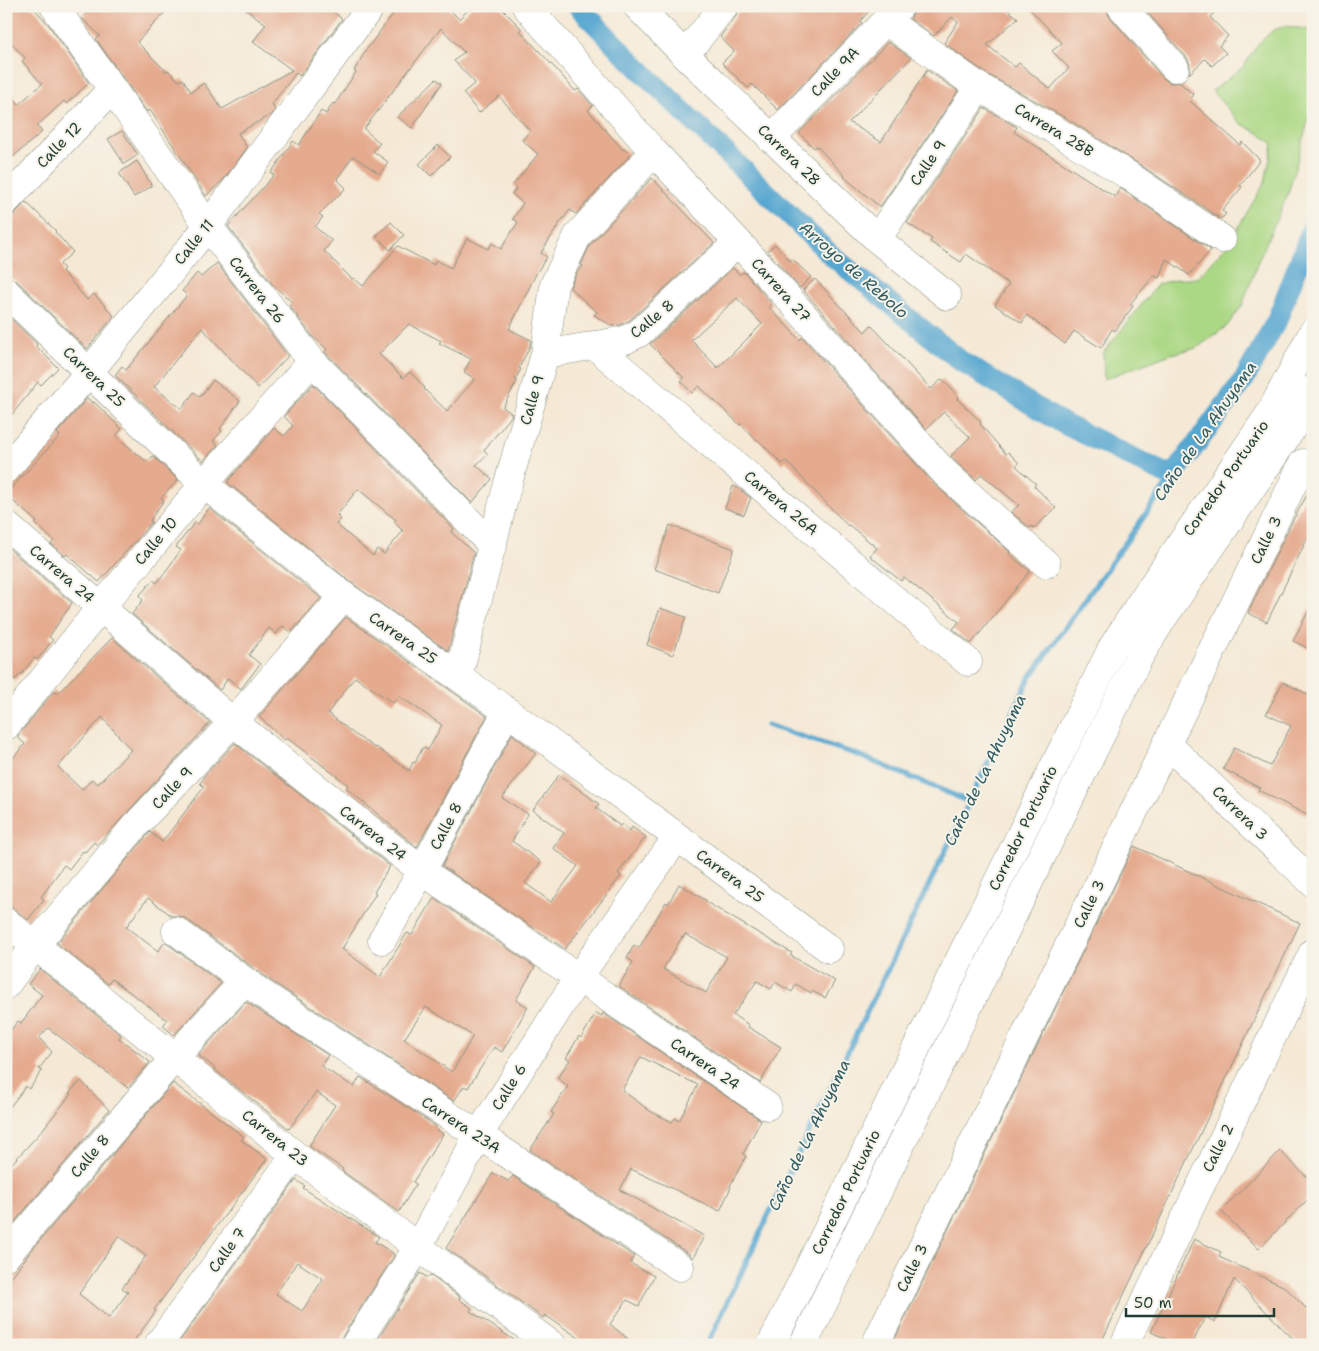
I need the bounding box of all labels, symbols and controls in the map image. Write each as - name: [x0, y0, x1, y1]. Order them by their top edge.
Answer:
- street label: Calle 9A: [806, 43, 864, 101]
- street label: Carrera 28B: [1011, 98, 1097, 162]
- street label: Calle 12: [32, 118, 86, 172]
- street label: Carrera 28: [753, 120, 825, 190]
- street label: Calle 9: [905, 136, 951, 190]
- street label: Calle 11: [170, 215, 218, 269]
- water label: Arroyo de Rebolo: [795, 217, 913, 323]
- street label: Carrera 26: [224, 252, 290, 328]
- street label: Carrera 27: [747, 254, 815, 326]
- street label: Calle 8: [626, 295, 678, 343]
- street label: Carrera 25: [59, 342, 129, 412]
- water label: Caño de La Ahuyama: [1149, 357, 1261, 505]
- street label: Calle 9: [515, 373, 549, 427]
- street label: Corredor Portuario: [1179, 416, 1273, 540]
- street label: Carrera 26A: [740, 466, 822, 540]
- street label: Calle 10: [130, 513, 182, 569]
- street label: Calle 3: [1246, 513, 1286, 567]
- street label: Carrera 24: [25, 540, 99, 608]
- street label: Carrera 25: [365, 607, 441, 669]
- water label: Caño de La Ahuyama: [939, 691, 1031, 849]
- street label: Calle 9: [147, 762, 197, 814]
- street label: Corredor Portuario: [984, 762, 1062, 894]
- street label: Carrera 3: [1208, 781, 1272, 845]
- street label: Calle 8: [425, 799, 467, 853]
- street label: Carrera 24: [335, 801, 411, 865]
- street label: Carrera 25: [692, 845, 768, 907]
- street label: Calle 3: [1069, 877, 1109, 931]
- street label: Carrera 24: [666, 1033, 744, 1095]
- water label: Caño de La Ahuyama: [763, 1056, 855, 1214]
- street label: Calle 6: [487, 1060, 531, 1114]
- street label: Carrera 23A: [418, 1092, 505, 1158]
- street label: Carrera 23: [238, 1105, 312, 1171]
- street label: Calle 2: [1198, 1121, 1238, 1175]
- street label: Corredor Portuario: [807, 1126, 885, 1258]
- street label: Calle 8: [66, 1130, 114, 1182]
- street label: Calle 7: [204, 1223, 250, 1277]
- street label: Calle 3: [892, 1241, 932, 1295]
- scale bar: [1126, 1286, 1274, 1318]
- text: 50 m: [1134, 1293, 1172, 1313]

